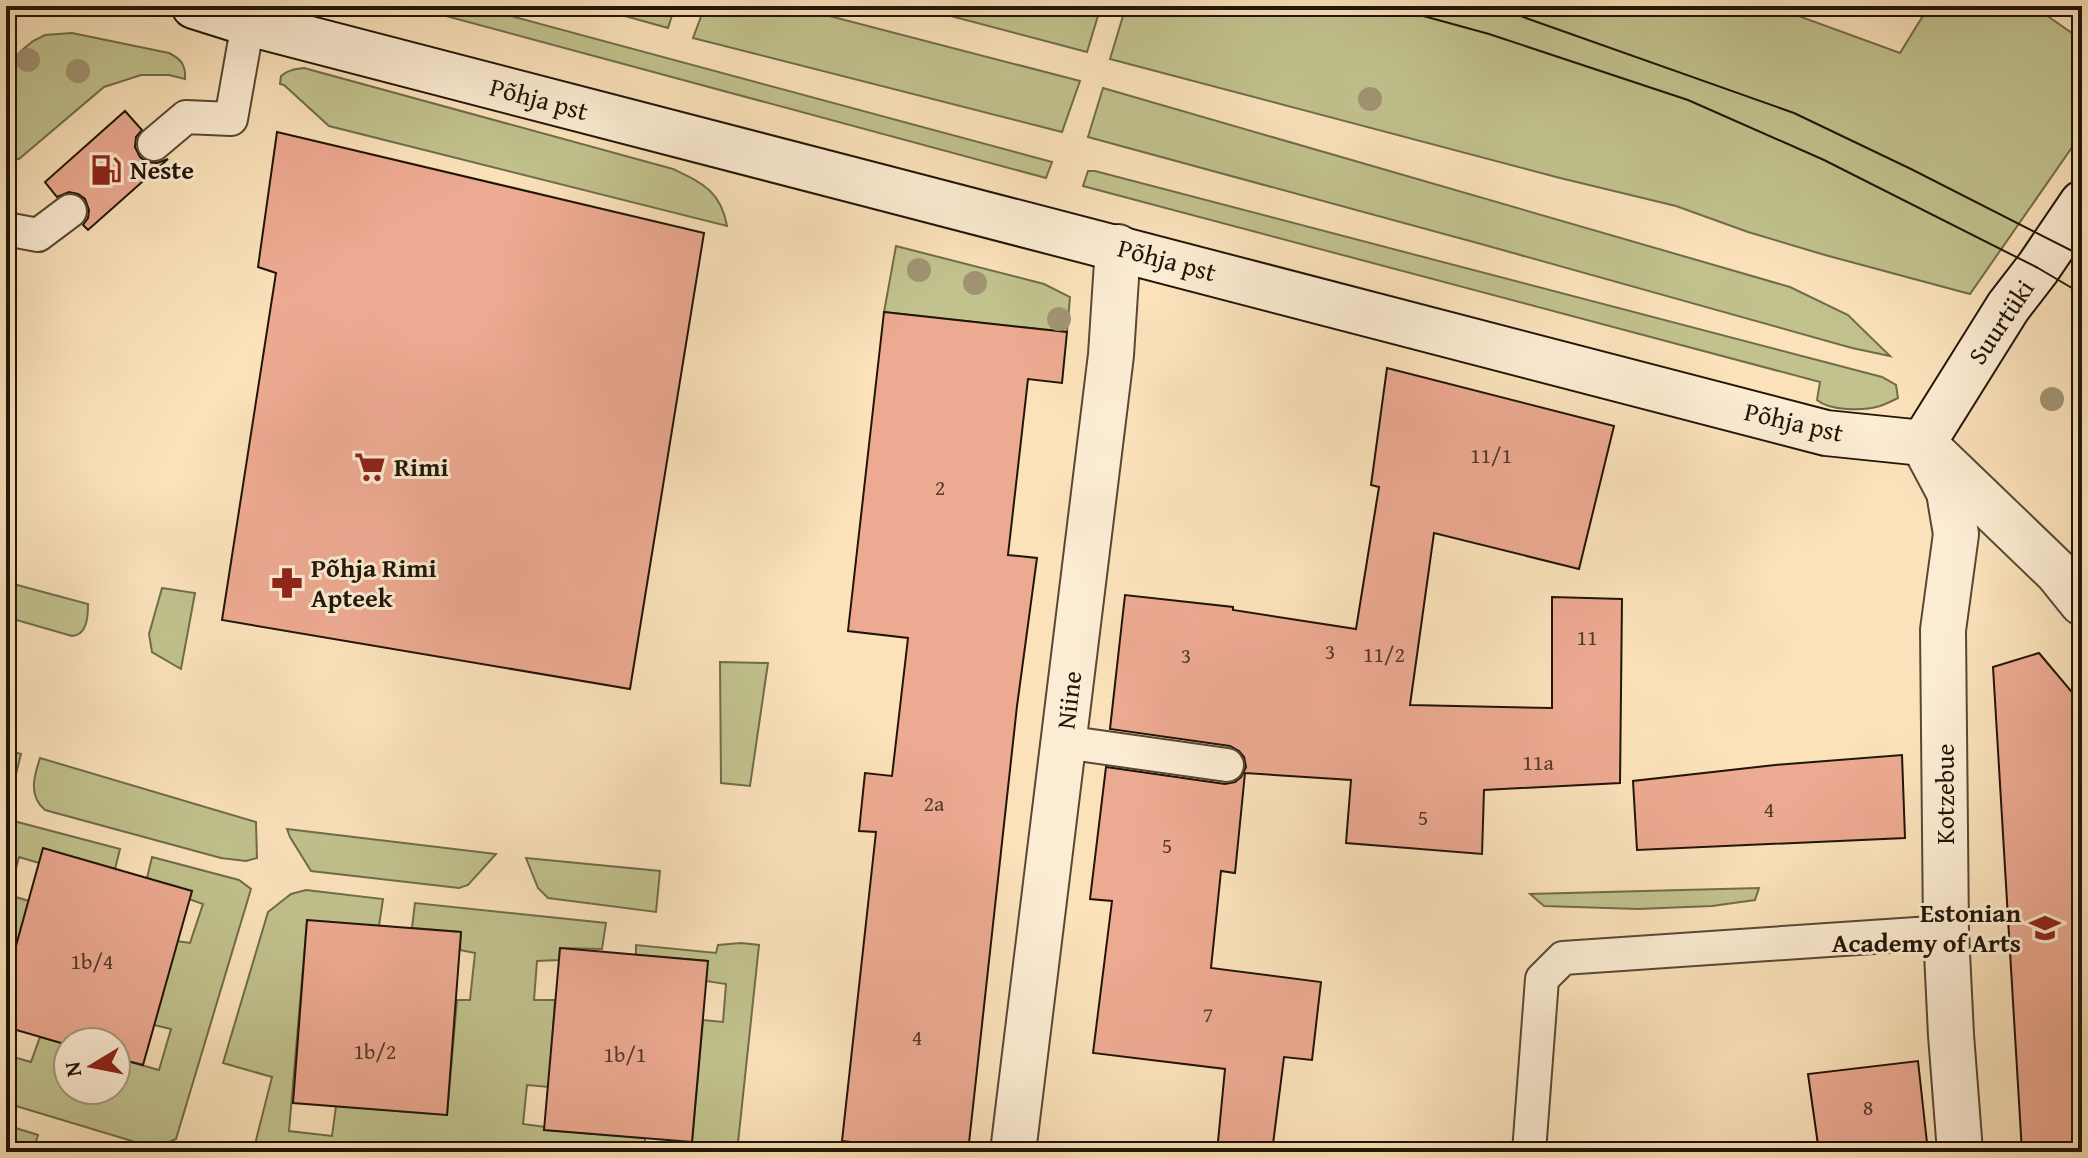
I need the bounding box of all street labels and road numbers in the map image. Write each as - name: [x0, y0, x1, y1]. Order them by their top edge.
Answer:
- street label: Põhja pst: [486, 67, 593, 130]
- street label: Põhja pst: [1114, 228, 1221, 291]
- street label: Suurtüki: [1958, 271, 2043, 372]
- street label: Põhja pst: [1741, 391, 1847, 452]
- street label: Niine: [1046, 669, 1091, 731]
- street label: Kotzebue: [1925, 743, 1964, 845]

